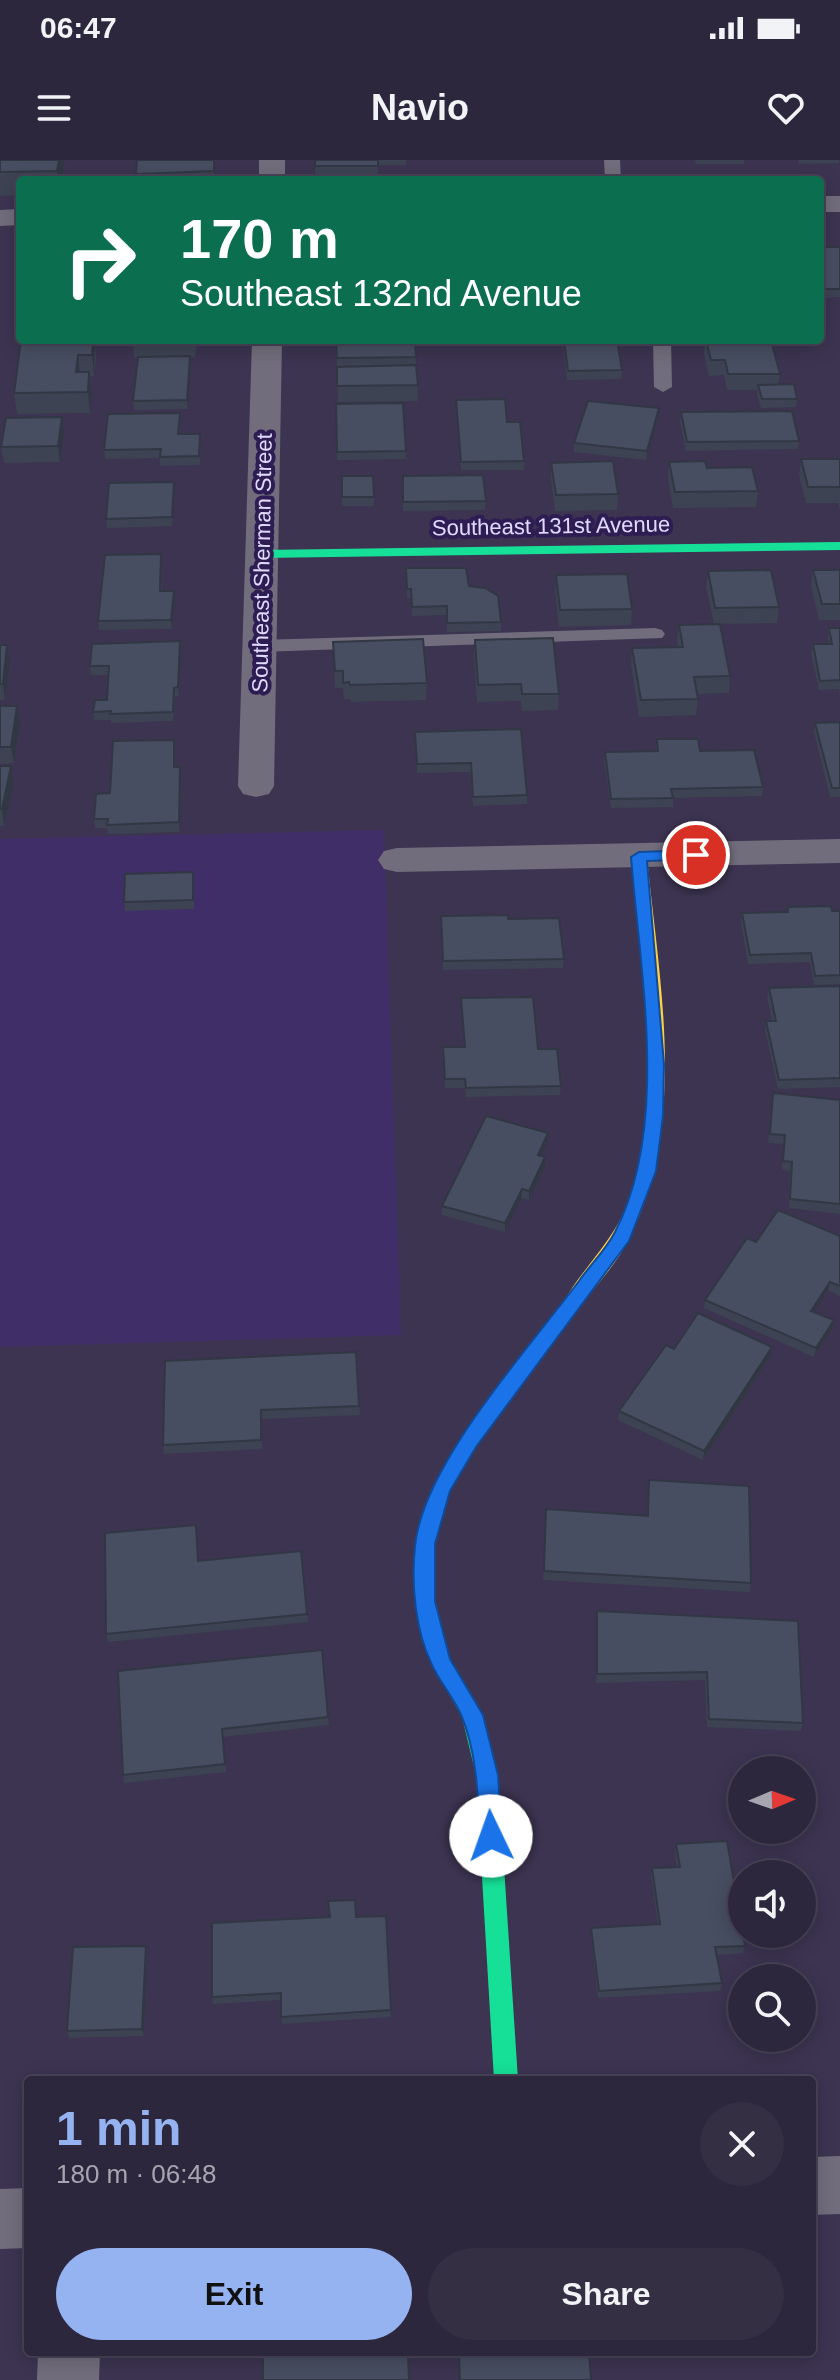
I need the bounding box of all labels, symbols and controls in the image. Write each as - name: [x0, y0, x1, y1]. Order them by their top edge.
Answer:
- text: 06:47: [40, 11, 117, 44]
- icon: menu: [32, 86, 76, 130]
- icon: heart: [764, 86, 808, 130]
- text: Navio: [371, 87, 469, 128]
- text: 170 m: [180, 207, 339, 270]
- icon: right: [48, 208, 152, 312]
- text: Southeast 132nd Avenue: [180, 273, 582, 314]
- street label: Southeast Sherman Street: [247, 433, 277, 693]
- street label: Southeast 131st Avenue: [432, 511, 670, 541]
- pin: [662, 821, 730, 889]
- icon: arrive: [674, 833, 718, 877]
- north arrow: [728, 1756, 816, 1844]
- map controls: [728, 1756, 816, 2052]
- position arrow: [449, 1794, 533, 1878]
- button: sound: [728, 1860, 816, 1948]
- button: search: [728, 1964, 816, 2052]
- text: 1 min: [56, 2102, 181, 2155]
- button: close: [700, 2102, 784, 2186]
- text: 180 m · 06:48: [56, 2159, 216, 2189]
- button: Exit: [56, 2248, 412, 2340]
- button: Share: [428, 2248, 784, 2340]

